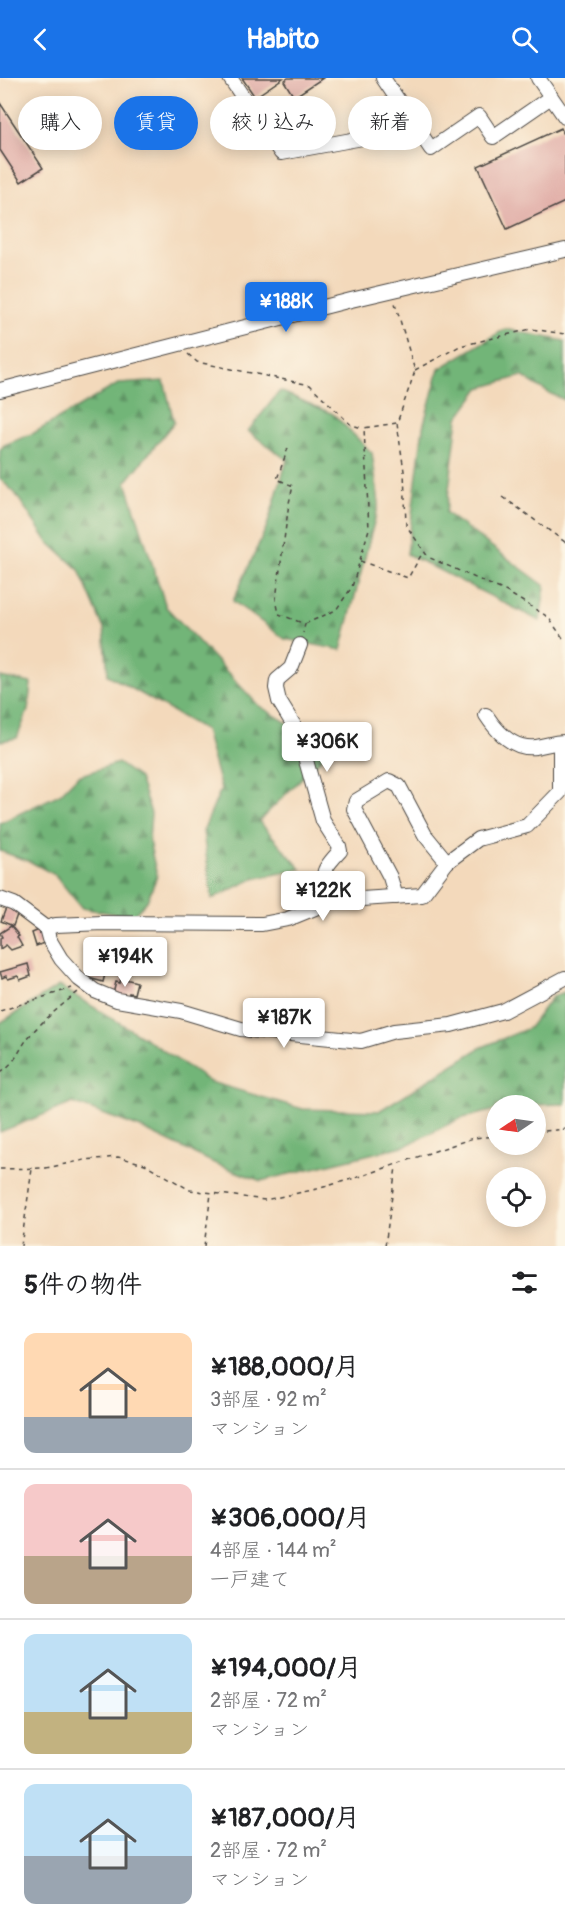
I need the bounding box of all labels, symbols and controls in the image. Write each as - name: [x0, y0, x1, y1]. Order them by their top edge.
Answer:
- icon: back: [24, 23, 57, 56]
- text: Habito: [246, 23, 319, 56]
- icon: search: [508, 23, 541, 56]
- chip: 購入: [18, 96, 102, 150]
- chip: 賃貸: [114, 96, 198, 150]
- chip: 絞り込み: [210, 96, 336, 150]
- chip: 新着: [348, 96, 432, 150]
- pin: ¥188K: [244, 282, 328, 333]
- text: ¥188K: [259, 289, 313, 314]
- pin: ¥306K: [285, 722, 369, 773]
- text: ¥306K: [296, 729, 358, 754]
- pin: ¥122K: [281, 871, 365, 922]
- text: ¥122K: [295, 878, 351, 903]
- pin: ¥194K: [83, 937, 167, 988]
- text: ¥194K: [97, 944, 153, 969]
- pin: ¥187K: [242, 998, 326, 1049]
- text: ¥187K: [257, 1005, 311, 1030]
- north arrow: [486, 1095, 546, 1155]
- map controls: [486, 1095, 546, 1227]
- button: locate: [486, 1167, 546, 1227]
- icon: filters: [508, 1266, 541, 1299]
- text: 5件の物件: [24, 1269, 142, 1301]
- text: ¥188,000/月: [210, 1351, 360, 1383]
- icon: home: [72, 1357, 144, 1429]
- text: 3部屋 · 92 m²: [210, 1387, 327, 1412]
- text: マンション: [210, 1416, 309, 1441]
- text: ¥306,000/月: [210, 1502, 371, 1534]
- icon: home: [72, 1508, 144, 1580]
- text: 4部屋 · 144 m²: [210, 1538, 337, 1563]
- text: 一戸建て: [210, 1567, 290, 1592]
- text: ¥194,000/月: [210, 1652, 362, 1684]
- icon: home: [72, 1658, 144, 1730]
- text: 2部屋 · 72 m²: [210, 1688, 327, 1713]
- text: マンション: [210, 1717, 309, 1742]
- text: ¥187,000/月: [210, 1802, 360, 1834]
- icon: home: [72, 1808, 144, 1880]
- text: 2部屋 · 72 m²: [210, 1838, 327, 1863]
- text: マンション: [210, 1867, 309, 1892]

